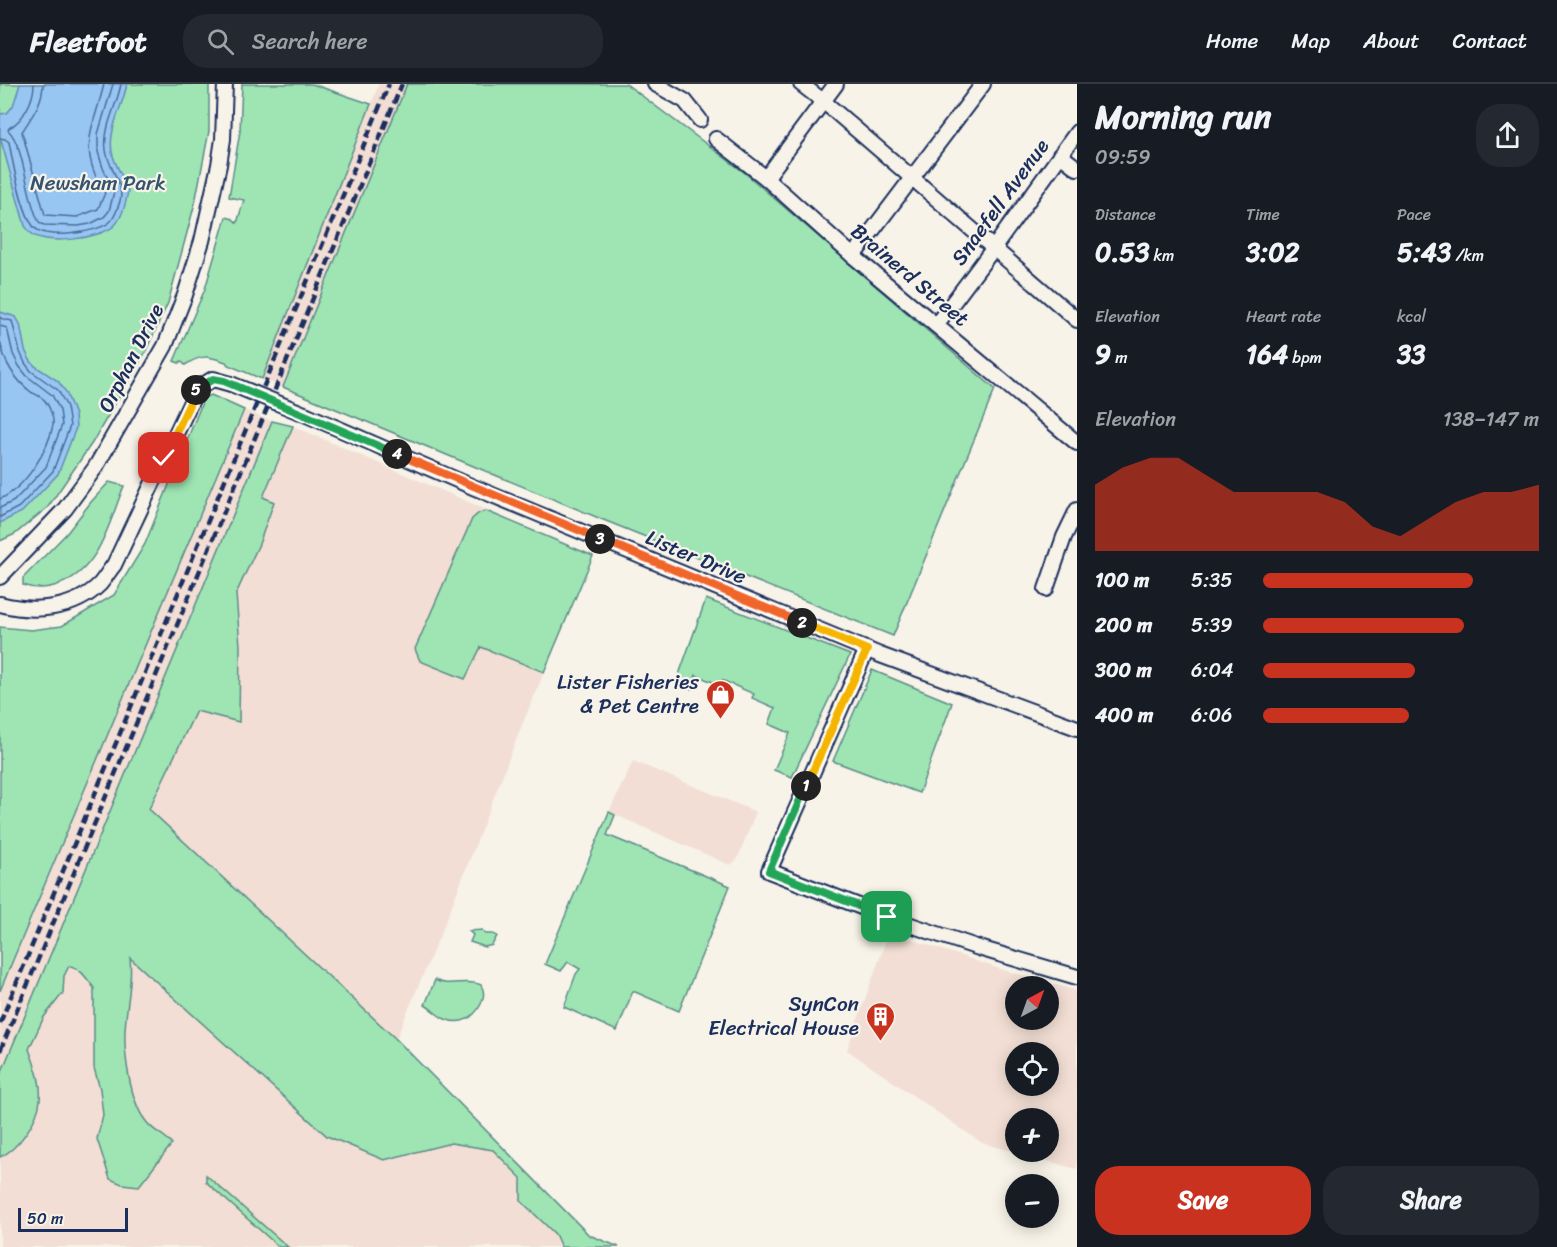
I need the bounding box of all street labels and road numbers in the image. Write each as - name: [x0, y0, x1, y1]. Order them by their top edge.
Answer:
- street label: Snaefell Avenue: [941, 130, 1059, 274]
- street label: Brainerd Street: [842, 213, 978, 337]
- street label: Orphan Drive: [87, 297, 175, 419]
- street label: Lister Drive: [639, 519, 753, 595]

